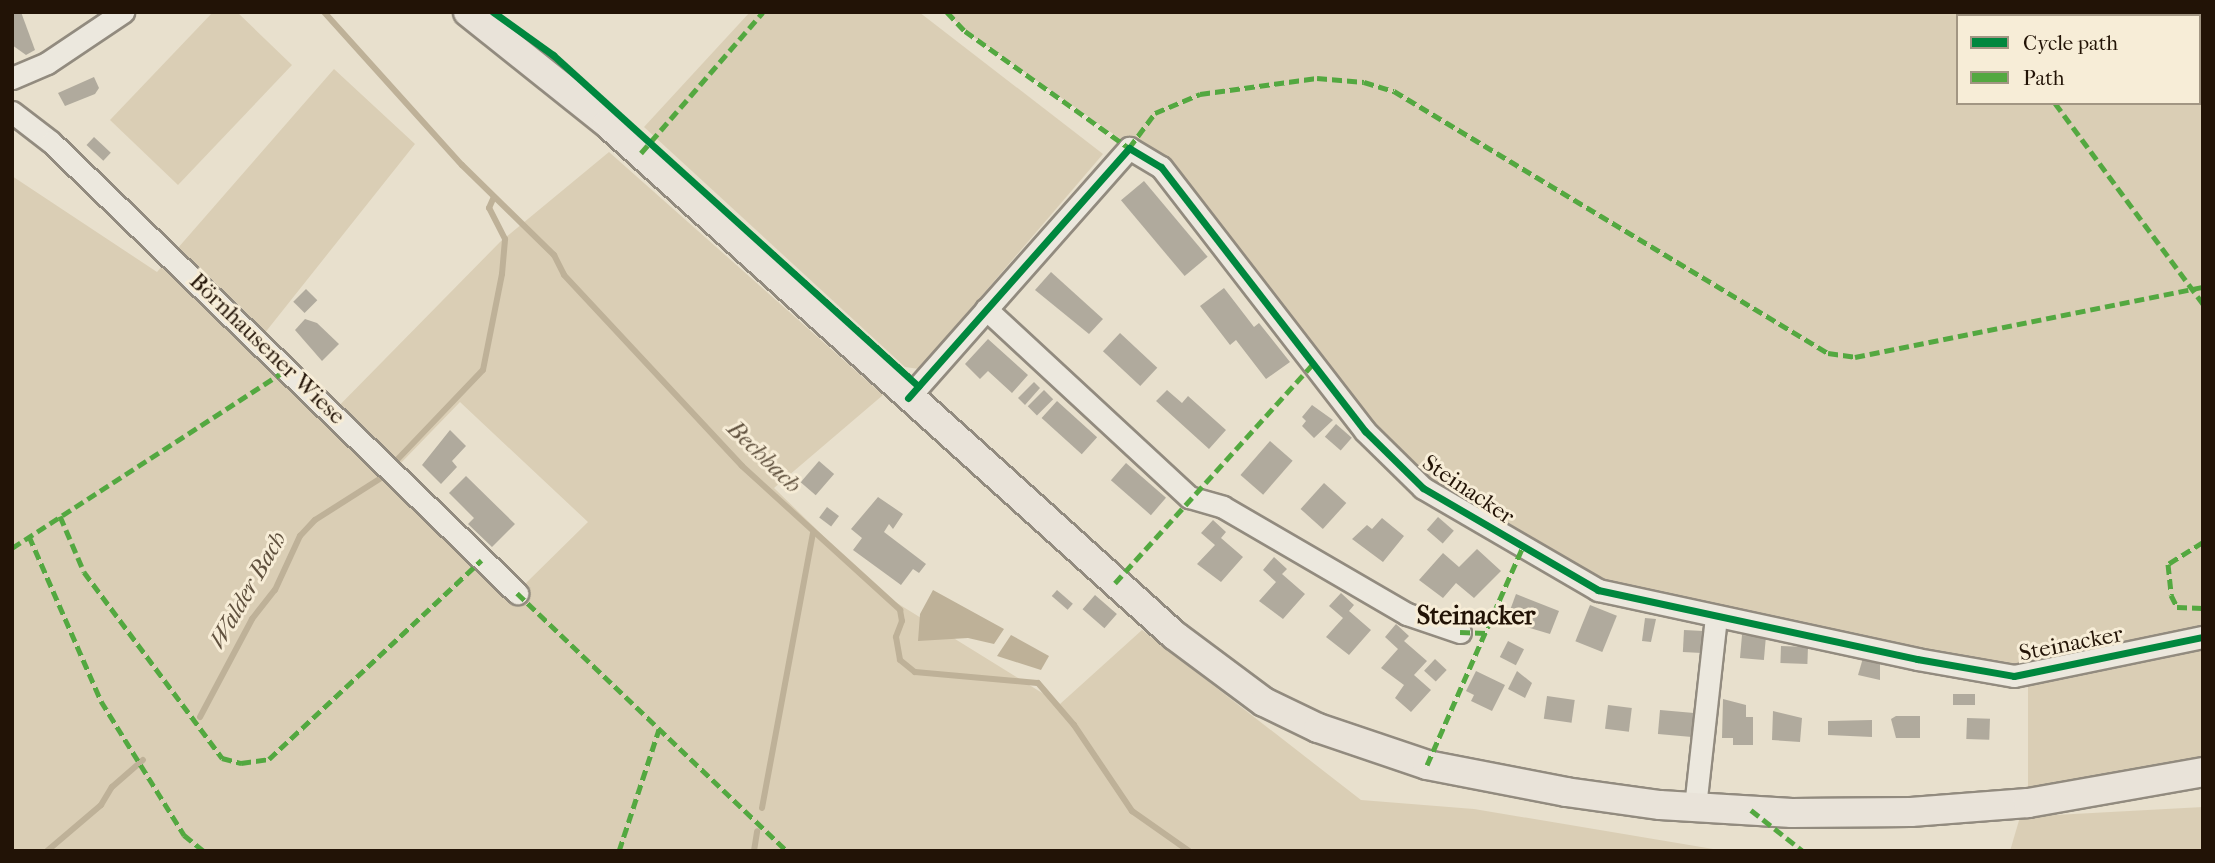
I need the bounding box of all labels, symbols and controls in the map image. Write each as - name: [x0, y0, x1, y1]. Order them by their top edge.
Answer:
- legend: [1956, 14, 2201, 105]
- text: Cycle path: [2023, 31, 2118, 55]
- text: Path: [2023, 66, 2064, 90]
- street label: Börnhausener Wiese: [183, 268, 351, 430]
- water label: Bechbach: [721, 415, 807, 499]
- street label: Steinacker: [1417, 449, 1519, 531]
- water label: Walder Bach: [203, 526, 293, 654]
- district label: Steinacker: [1417, 600, 1535, 632]
- street label: Steinacker: [2017, 620, 2125, 668]

